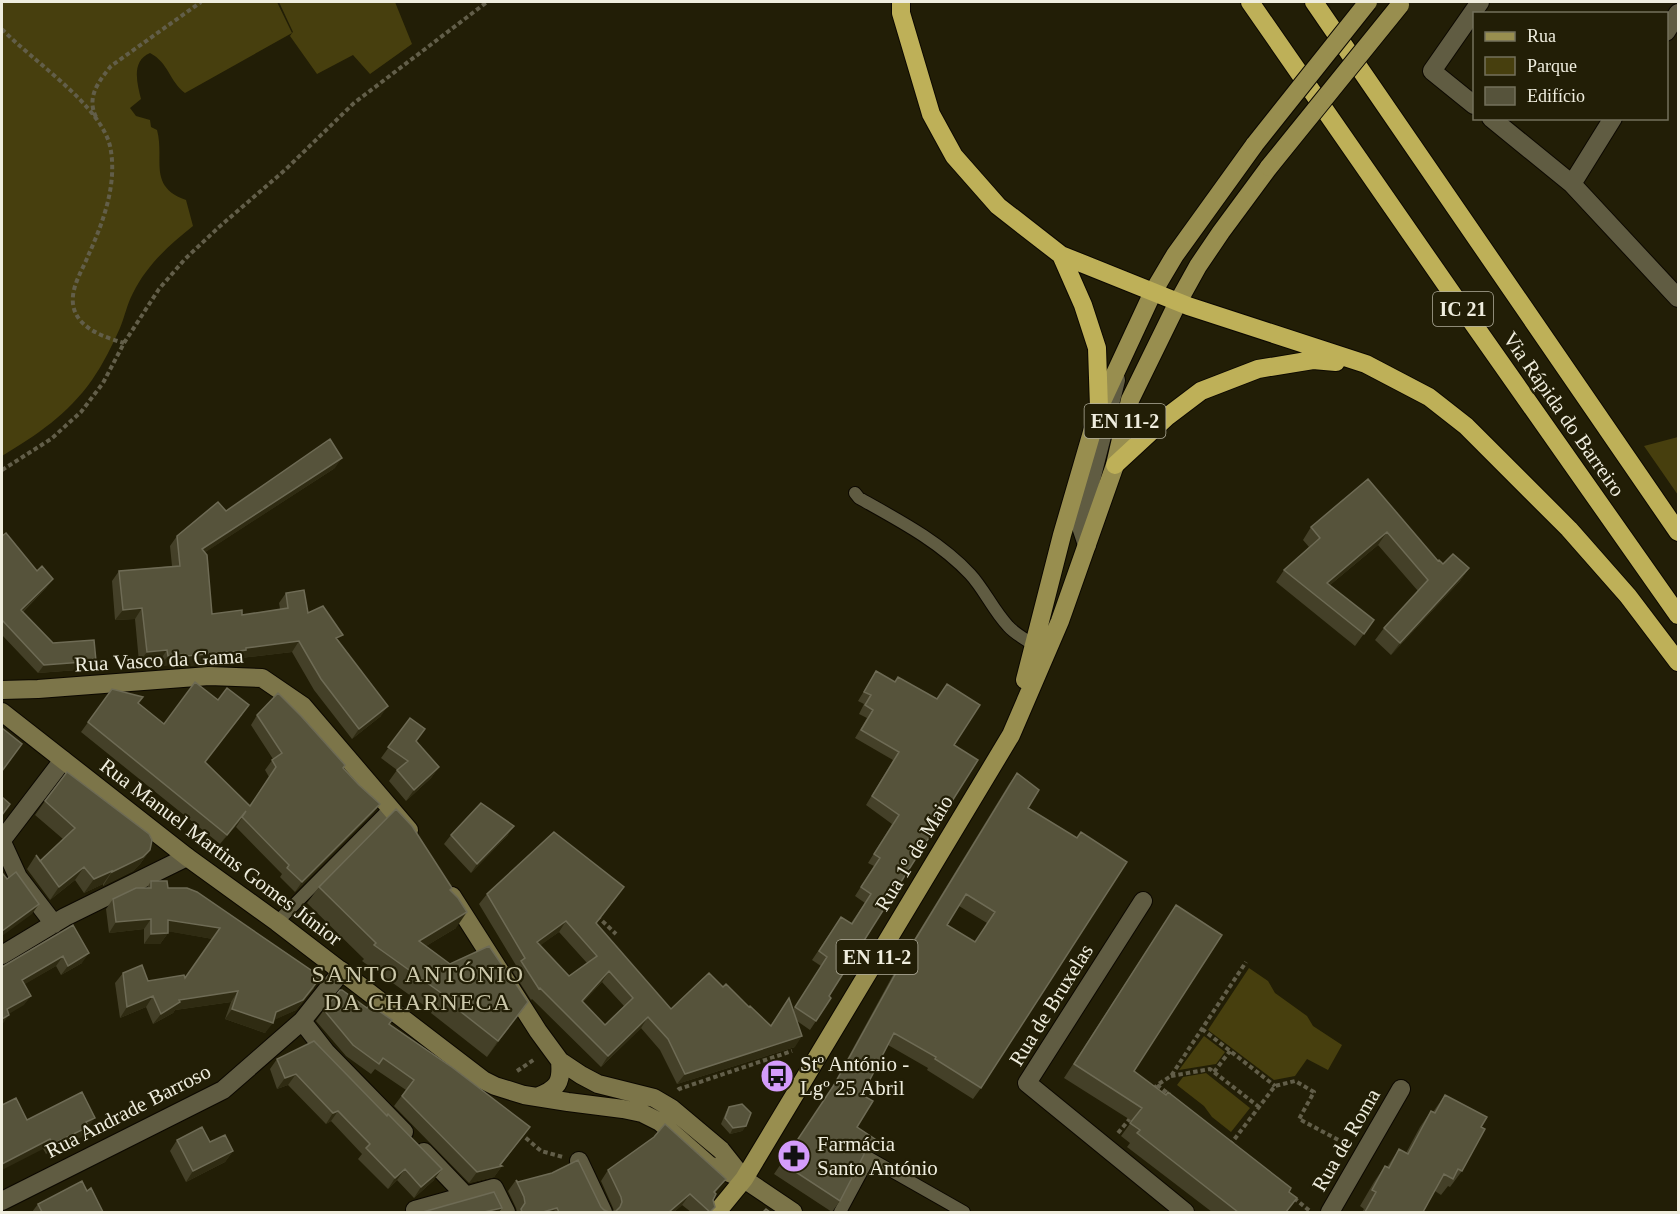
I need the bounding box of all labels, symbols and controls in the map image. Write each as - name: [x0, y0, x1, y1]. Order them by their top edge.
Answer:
- legend: [1473, 12, 1668, 120]
- text: Rua: [1527, 26, 1556, 46]
- text: Parque: [1527, 56, 1577, 76]
- text: Edifício: [1527, 86, 1585, 106]
- road number: IC 21: [1433, 292, 1493, 326]
- street label: Via Rápida do Barreiro: [1498, 327, 1630, 501]
- road number: EN 11-2: [1084, 404, 1166, 438]
- street label: Rua Vasco da Gama: [74, 644, 245, 676]
- street label: Rua Manuel Martins Gomes Júnior: [95, 753, 347, 951]
- street label: Rua 1º de Maio: [870, 791, 958, 915]
- road number: EN 11-2: [836, 940, 918, 974]
- street label: Rua de Bruxelas: [1004, 940, 1098, 1070]
- district label: SANTO ANTÓNIO DA CHARNECA: [311, 961, 525, 1015]
- place label: Stº António - Lgº 25 Abril: [800, 1052, 909, 1100]
- bus stop icon: Stº António - Lgº 25 Abril: [759, 1058, 795, 1094]
- street label: Rua Andrade Barroso: [41, 1059, 215, 1163]
- street label: Rua de Roma: [1307, 1084, 1385, 1195]
- place label: Farmácia Santo António: [817, 1132, 938, 1180]
- pharmacy icon: Farmácia Santo António: [776, 1138, 812, 1174]

